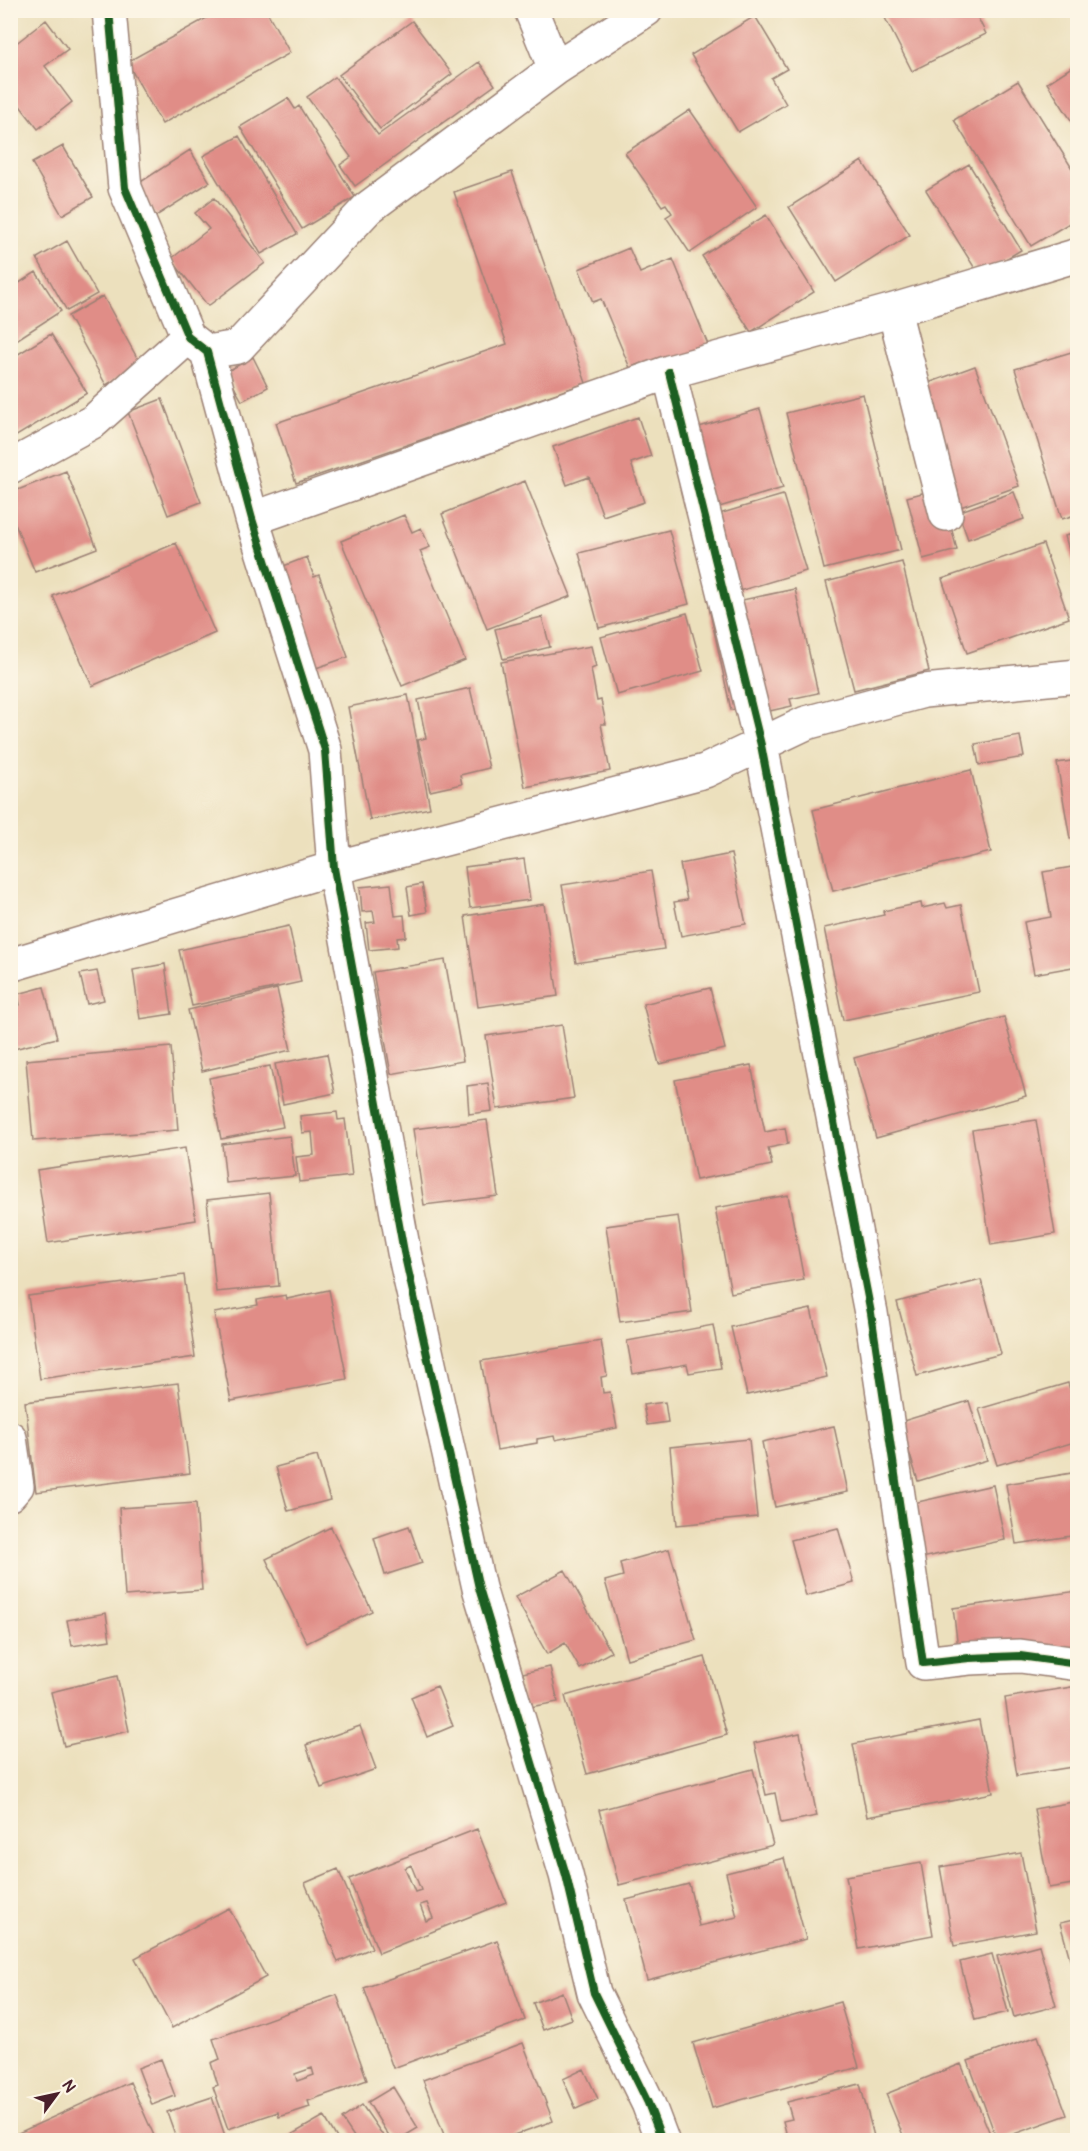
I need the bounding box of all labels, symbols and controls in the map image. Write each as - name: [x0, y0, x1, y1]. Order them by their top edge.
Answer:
- north arrow: [27, 2064, 87, 2124]
- text: N: [57, 2076, 80, 2097]

